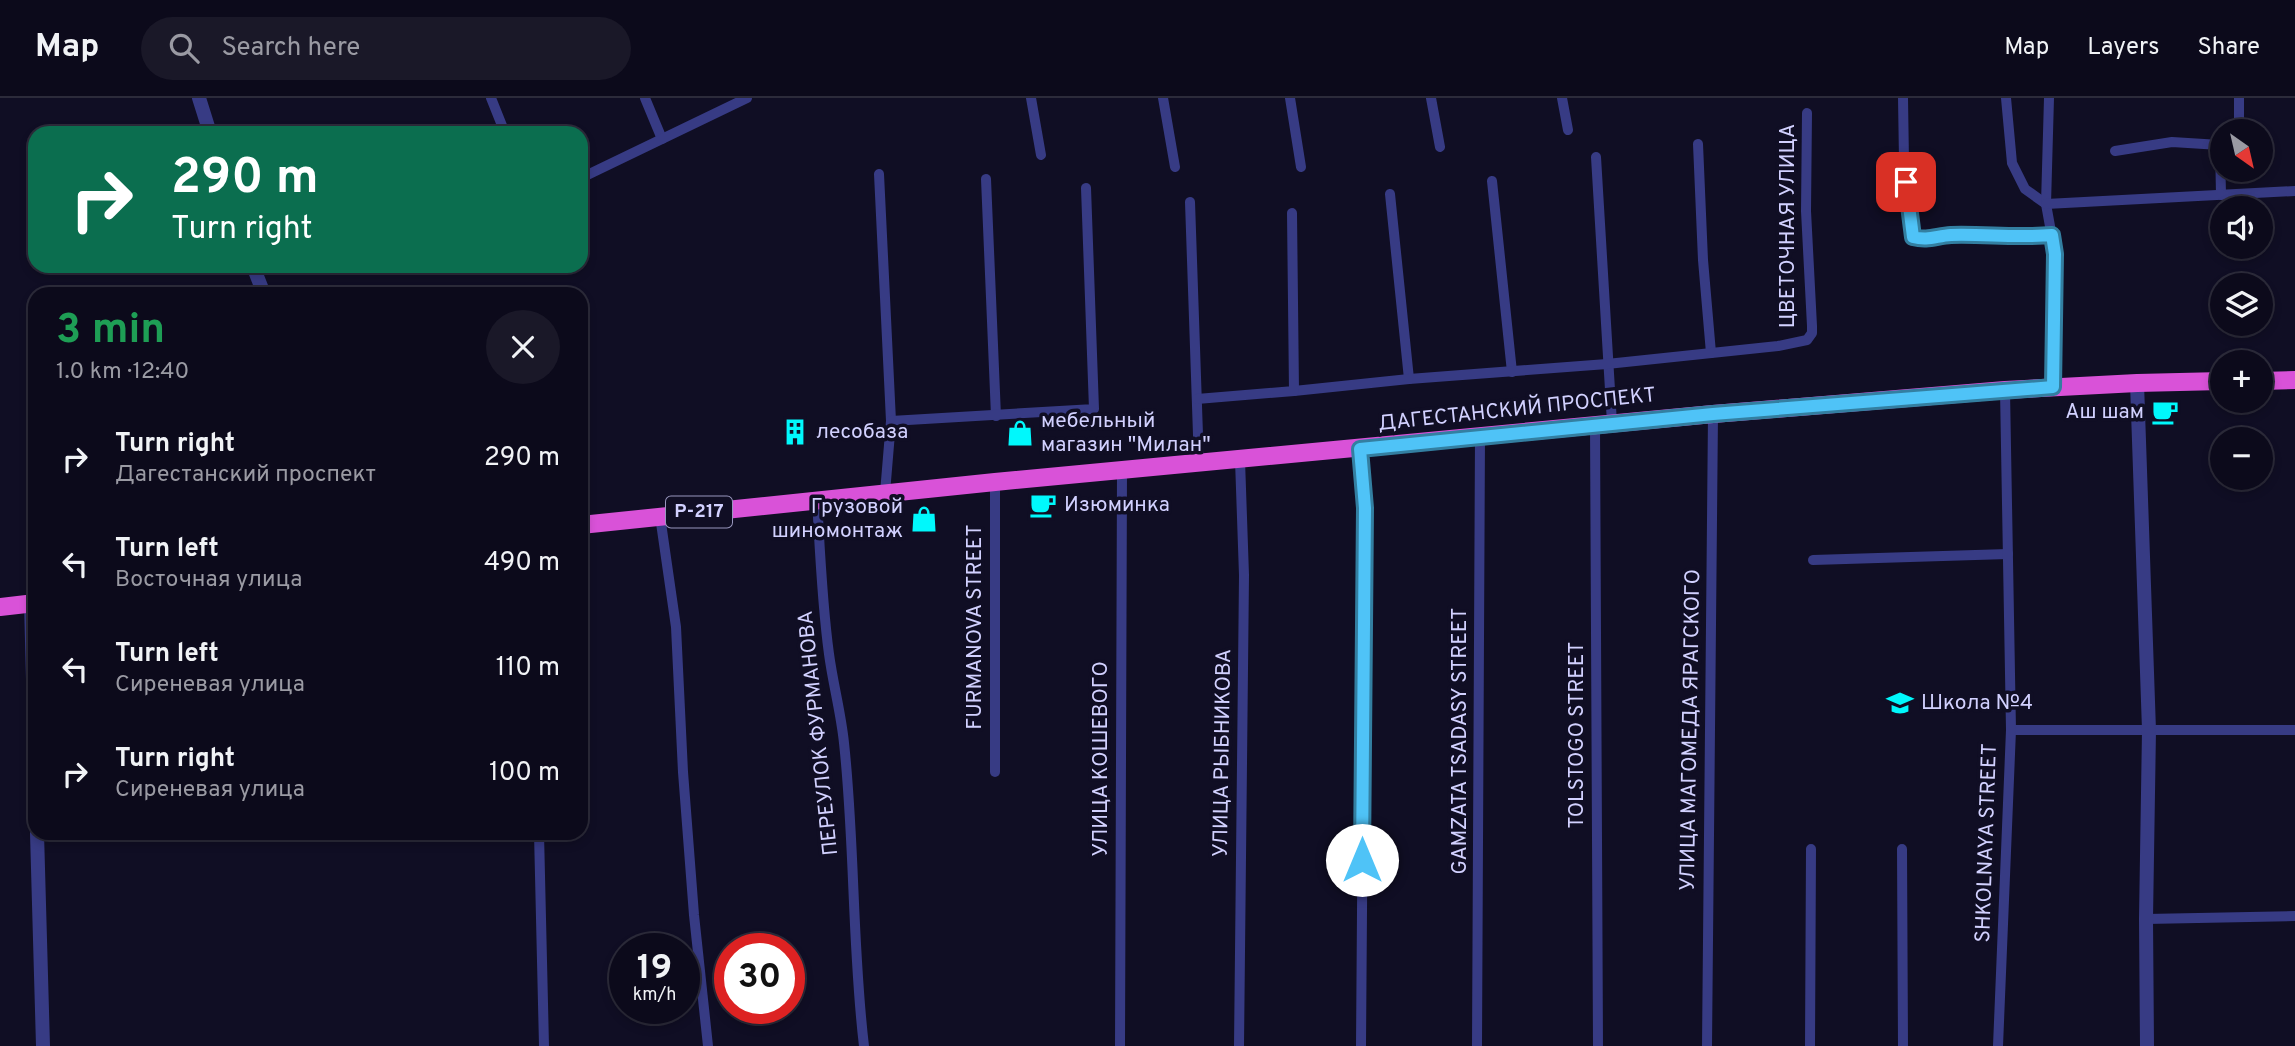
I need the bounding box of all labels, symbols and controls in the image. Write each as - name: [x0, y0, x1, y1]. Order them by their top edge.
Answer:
- search box: [141, 17, 631, 80]
- text: Map: [35, 27, 99, 69]
- icon: search: [165, 29, 203, 67]
- text: Search here: [221, 32, 360, 65]
- text: Map: [2004, 33, 2049, 63]
- text: Layers: [2087, 33, 2159, 63]
- text: Share: [2197, 33, 2260, 63]
- north arrow: [2210, 119, 2273, 182]
- map controls: [2210, 119, 2273, 490]
- street label: ЦВЕТОЧНАЯ УЛИЦА: [1775, 124, 1802, 328]
- text: 290 m: [171, 149, 319, 211]
- pin: [1876, 152, 1936, 212]
- icon: right: [56, 154, 147, 245]
- icon: arrive: [1887, 163, 1925, 201]
- button: sound: [2210, 196, 2273, 259]
- text: Turn right: [171, 210, 313, 250]
- button: layers: [2210, 273, 2273, 336]
- text: 3 min: [56, 305, 165, 358]
- button: close: [486, 310, 560, 384]
- button: +: [2210, 350, 2273, 413]
- text: 1.0 km · 12:40: [56, 358, 189, 387]
- street label: ДАГЕСТАНСКИЙ ПРОСПЕКТ: [1377, 381, 1657, 438]
- cafe icon: Аш шам: [2150, 397, 2180, 427]
- place label: Аш шам: [2065, 399, 2144, 426]
- place label: мебельный магазин "Милан": [1041, 408, 1211, 459]
- building icon: лесобаза: [780, 417, 810, 447]
- shop icon: мебельный магазин "Милан": [1005, 418, 1035, 448]
- place label: лесобаза: [816, 419, 908, 446]
- button: −: [2210, 427, 2273, 490]
- text: Turn right: [115, 428, 235, 461]
- icon: right: [56, 440, 94, 478]
- text: 290 m: [484, 442, 560, 475]
- text: Дагестанский проспект: [115, 461, 376, 490]
- cafe icon: Изюминка: [1028, 490, 1058, 520]
- place label: Изюминка: [1064, 492, 1170, 519]
- place label: Грузовой шиномонтаж: [772, 494, 903, 545]
- road number: Р-217: [666, 496, 732, 528]
- shop icon: Грузовой шиномонтаж: [909, 504, 939, 534]
- street label: FURMANOVA STREET: [962, 524, 989, 730]
- text: Turn left: [115, 533, 219, 566]
- icon: left: [56, 545, 94, 583]
- text: 490 m: [484, 547, 560, 580]
- text: Восточная улица: [115, 566, 302, 595]
- street label: УЛИЦА МАГОМЕДА ЯРАГСКОГО: [1675, 569, 1707, 891]
- street label: GAMZATA TSADASY STREET: [1447, 608, 1474, 874]
- street label: ПЕРЕУЛОК ФУРМАНОВА: [793, 609, 845, 857]
- text: Turn left: [115, 638, 219, 671]
- street label: TOLSTOGO STREET: [1564, 641, 1591, 829]
- street label: УЛИЦА РЫБНИКОВА: [1208, 649, 1238, 857]
- icon: left: [56, 650, 94, 688]
- text: 110 m: [496, 652, 560, 685]
- street label: УЛИЦА КОШЕВОГО: [1088, 661, 1115, 857]
- text: Сиреневая улица: [115, 671, 305, 700]
- school or university icon: Школа №4: [1885, 688, 1915, 718]
- place label: Школа №4: [1921, 690, 2033, 717]
- text: Turn right: [115, 743, 235, 776]
- street label: SHKOLNAYA STREET: [1970, 743, 2004, 943]
- icon: right: [56, 755, 94, 793]
- text: 100 m: [489, 757, 560, 790]
- text: Сиреневая улица: [115, 776, 305, 805]
- position arrow: [1325, 823, 1399, 897]
- speed limit sign: 30: [714, 933, 805, 1024]
- text: 19: [637, 947, 672, 991]
- text: km/h: [633, 984, 676, 1007]

